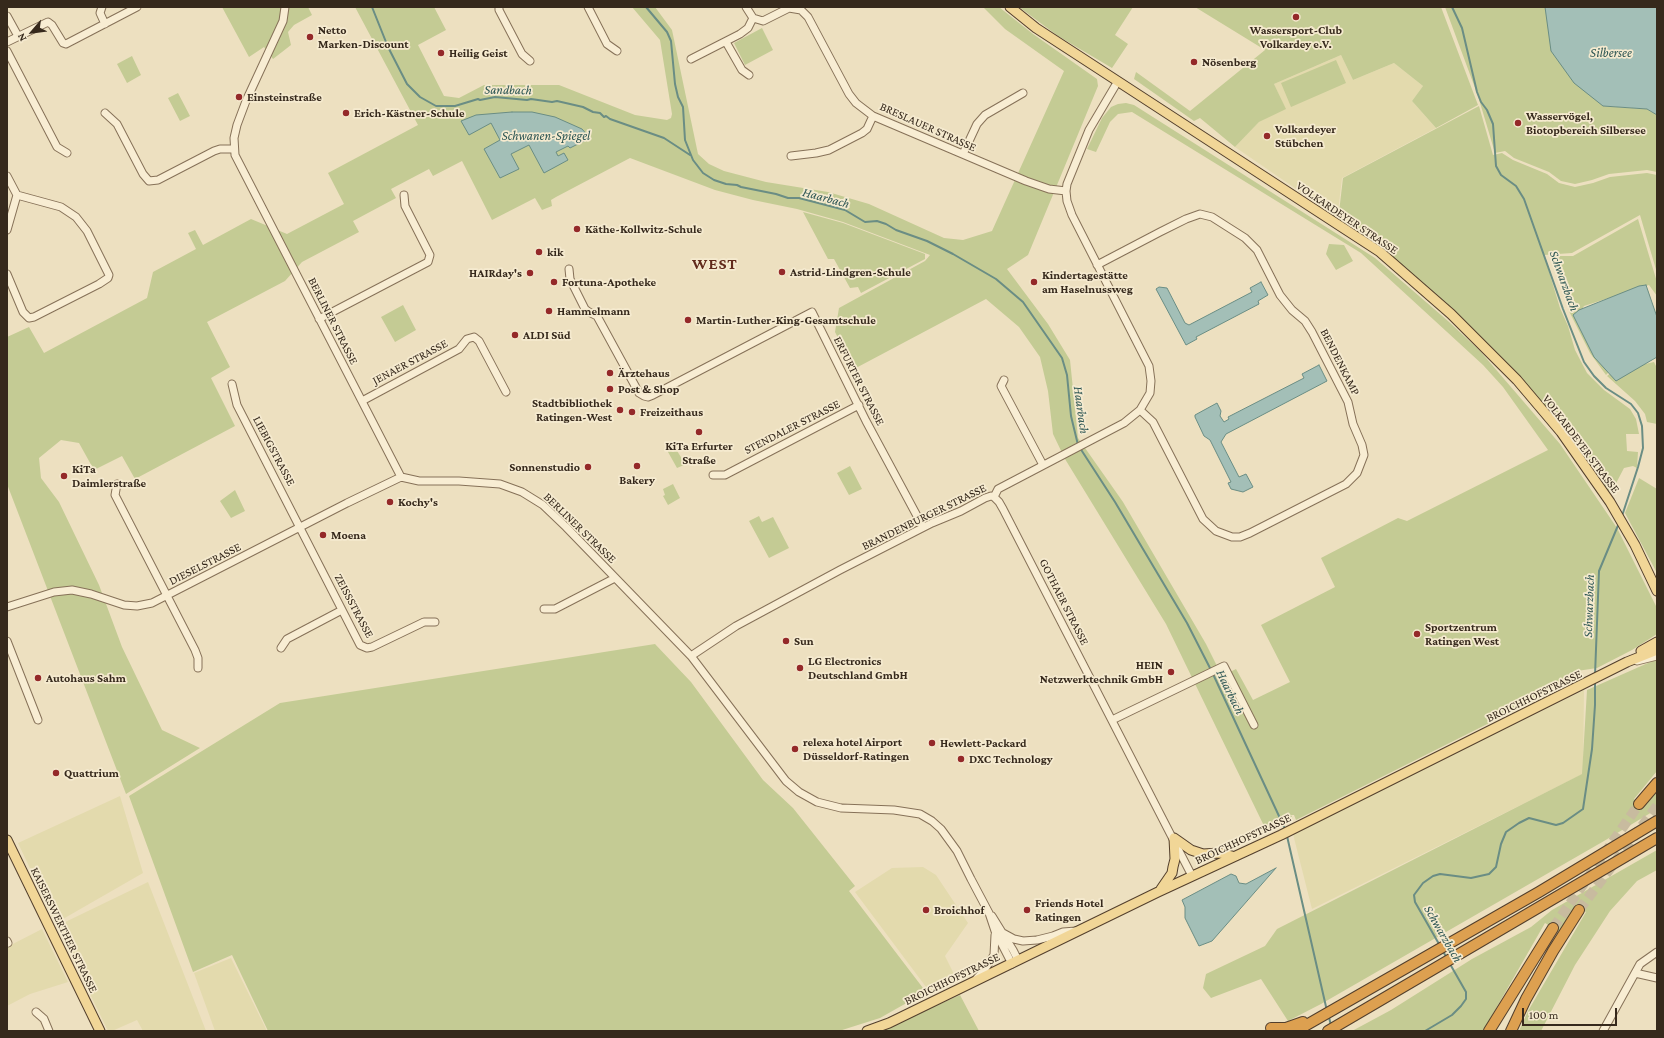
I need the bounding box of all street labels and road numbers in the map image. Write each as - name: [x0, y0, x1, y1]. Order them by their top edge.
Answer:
- street label: BRESLAUER STRASSE: [878, 99, 978, 155]
- street label: VOLKARDEYER STRASSE: [1293, 179, 1401, 257]
- street label: BERLINER STRASSE: [305, 275, 361, 367]
- street label: BENDENKAMP: [1317, 326, 1363, 398]
- street label: ERFURTER STRASSE: [830, 334, 888, 428]
- street label: JENAER STRASSE: [370, 336, 450, 388]
- street label: VOLKARDEYER STRASSE: [1539, 392, 1623, 496]
- street label: STENDALER STRASSE: [742, 397, 842, 457]
- street label: LIEBIGSTRASSE: [250, 414, 298, 488]
- street label: BRANDENBURGER STRASSE: [859, 481, 989, 553]
- street label: BERLINER STRASSE: [541, 490, 619, 566]
- street label: DIESELSTRASSE: [166, 540, 244, 588]
- street label: GOTHAER STRASSE: [1036, 556, 1092, 648]
- street label: ZEISSSTRASSE: [331, 571, 377, 641]
- street label: BROICHHOFSTRASSE: [1484, 667, 1584, 725]
- street label: BROICHHOFSTRASSE: [1193, 810, 1293, 868]
- street label: KAISERSWERTHER STRASSE: [27, 865, 101, 995]
- street label: BROICHHOFSTRASSE: [902, 950, 1002, 1008]

